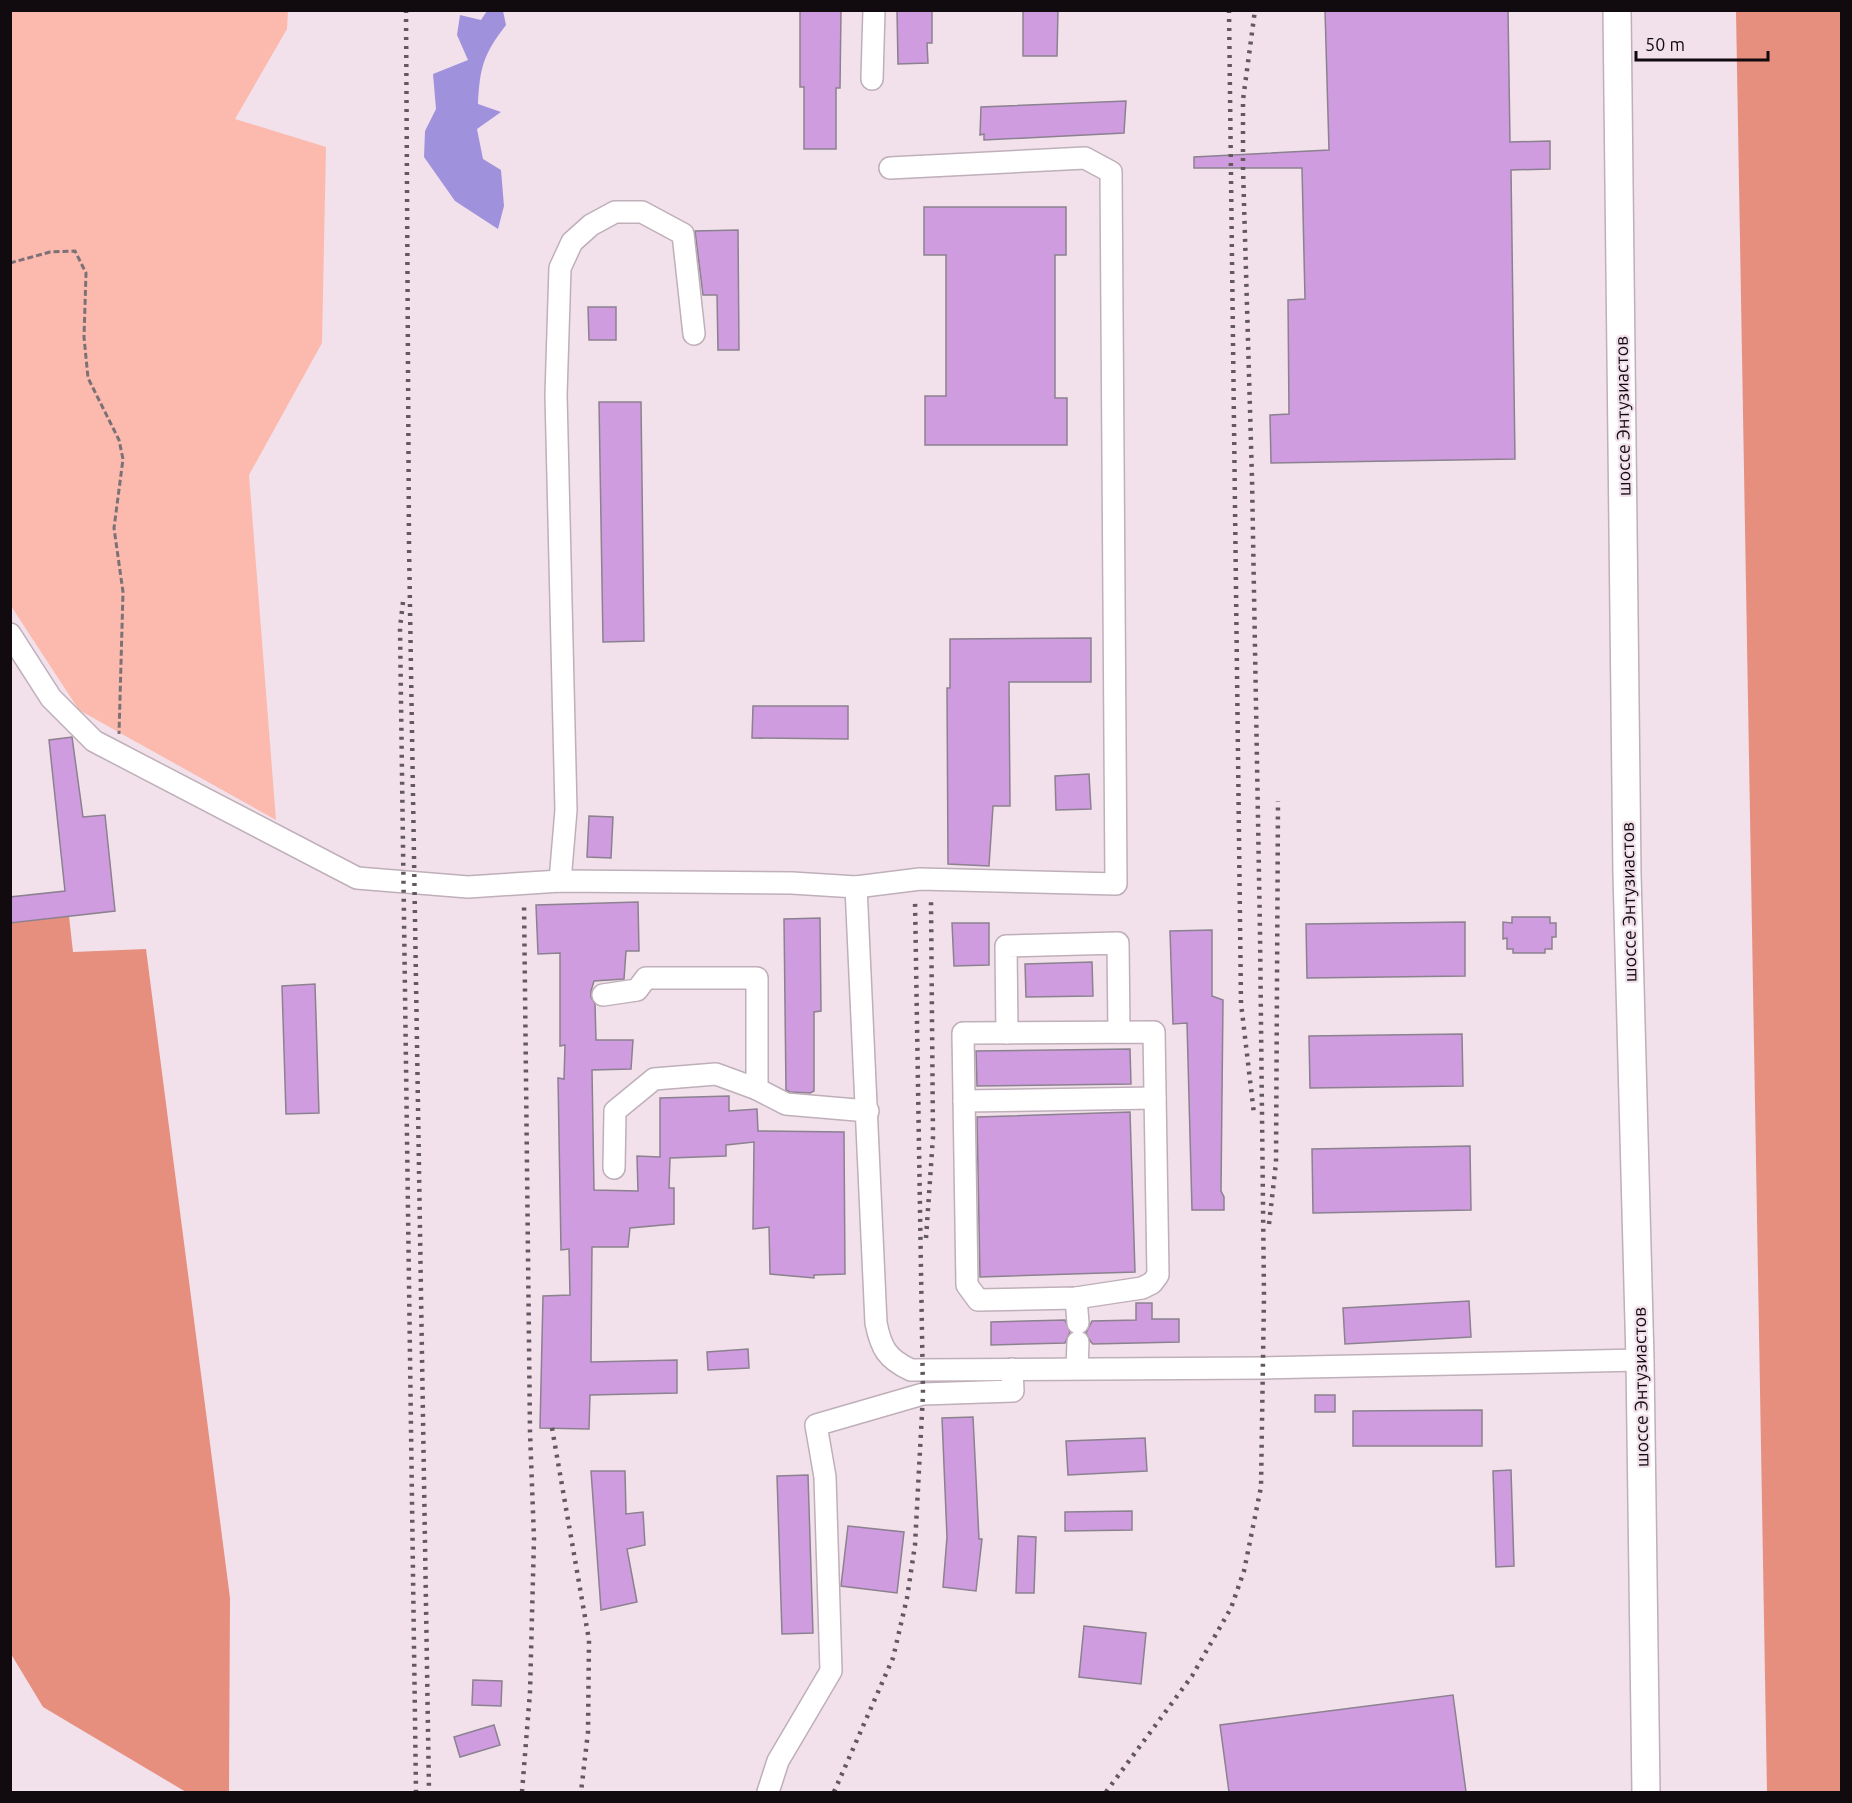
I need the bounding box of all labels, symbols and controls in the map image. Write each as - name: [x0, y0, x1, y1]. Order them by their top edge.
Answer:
- scale bar: [1636, 24, 1768, 62]
- text: 50 m: [1645, 34, 1685, 54]
- street label: шоссе Энтузиастов: [1611, 336, 1633, 496]
- street label: шоссе Энтузиастов: [1617, 822, 1639, 982]
- street label: шоссе Энтузиастов: [1629, 1307, 1651, 1467]

